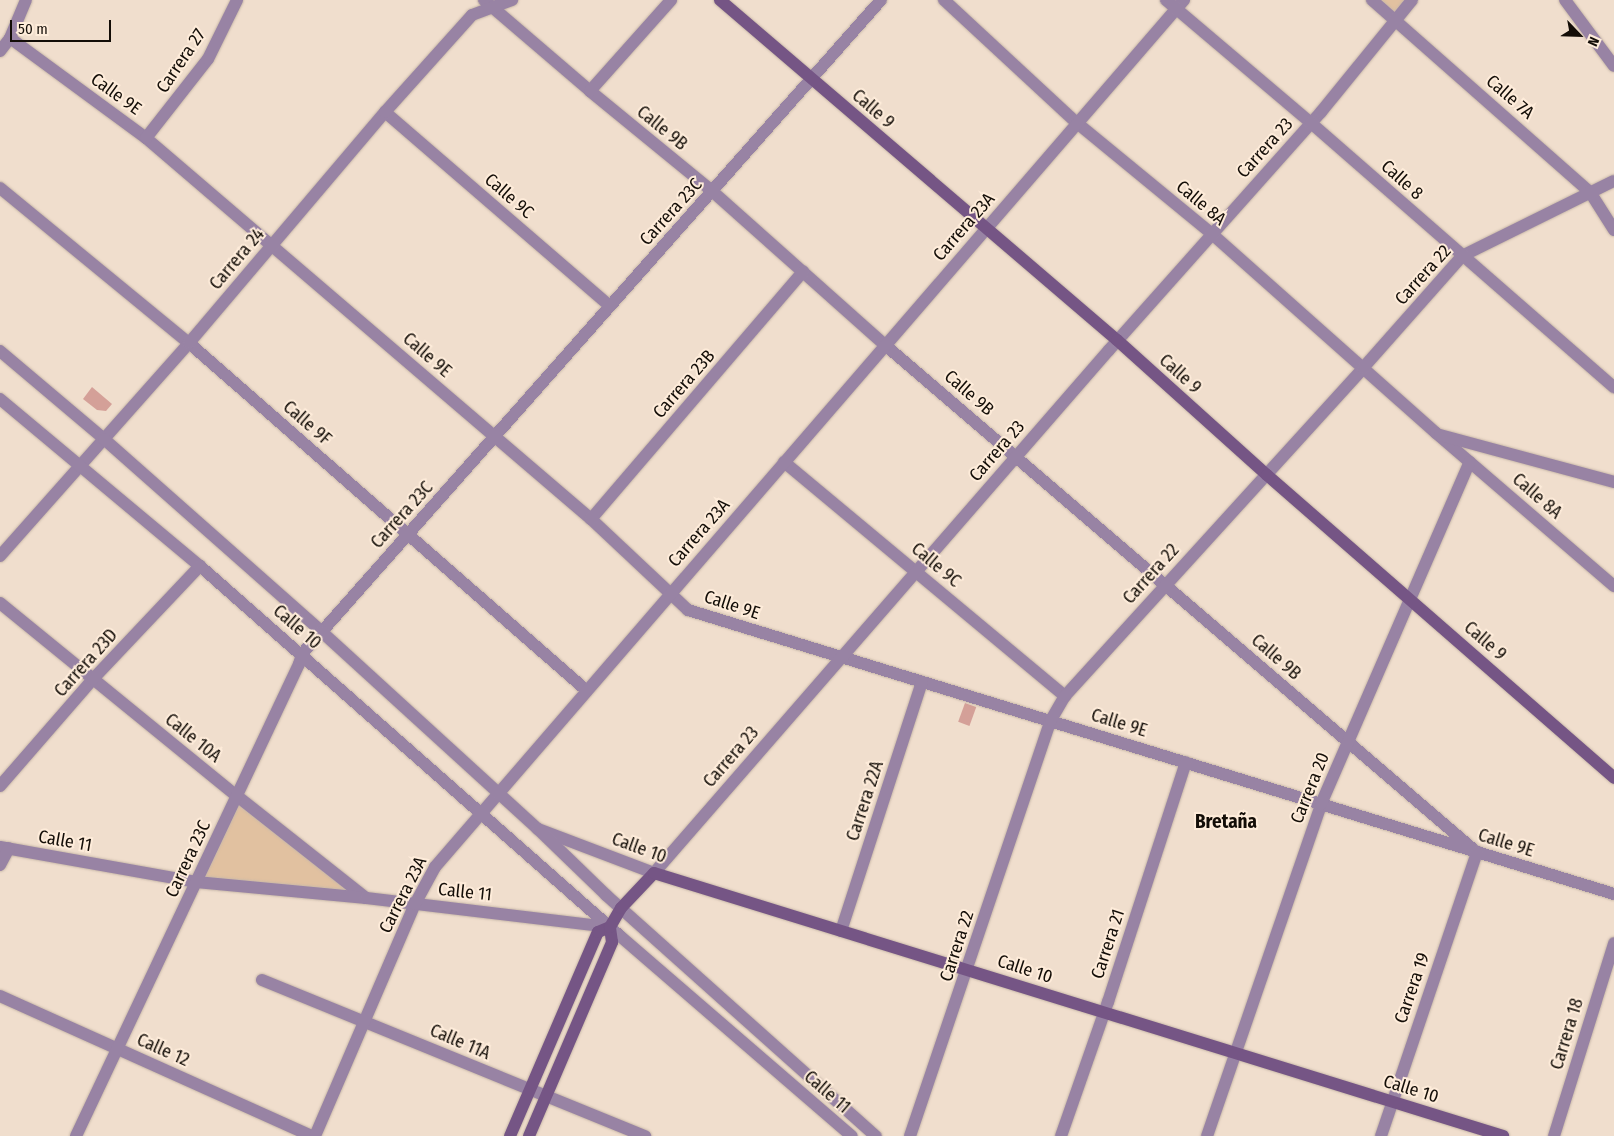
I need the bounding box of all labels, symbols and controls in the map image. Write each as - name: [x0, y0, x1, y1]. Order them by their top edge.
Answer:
- scale bar: [12, 10, 114, 42]
- north arrow: [1554, 10, 1604, 60]
- text: 50 m: [18, 20, 48, 38]
- street label: Carrera 27: [152, 25, 210, 97]
- text: N: [1584, 34, 1603, 49]
- street label: Calle 9E: [86, 68, 146, 120]
- street label: Calle 7A: [1482, 70, 1538, 124]
- street label: Calle 9: [847, 85, 899, 133]
- street label: Calle 9B: [632, 101, 692, 155]
- street label: Carrera 23: [1232, 113, 1298, 183]
- street label: Calle 8: [1377, 156, 1427, 204]
- street label: Calle 9C: [480, 169, 538, 223]
- street label: Carrera 23C: [635, 174, 707, 250]
- street label: Calle 8A: [1172, 176, 1230, 230]
- street label: Carrera 23A: [929, 189, 999, 265]
- street label: Carrera 24: [205, 224, 269, 294]
- street label: Carrera 22: [1390, 241, 1456, 309]
- street label: Calle 9E: [398, 328, 456, 382]
- street label: Carrera 23B: [648, 345, 720, 423]
- street label: Calle 9: [1155, 350, 1205, 398]
- street label: Calle 9B: [940, 366, 998, 420]
- street label: Calle 9F: [278, 396, 336, 450]
- street label: Carrera 23: [965, 416, 1029, 486]
- street label: Calle 8A: [1508, 469, 1566, 523]
- street label: Carrera 23C: [366, 477, 438, 553]
- street label: Carrera 23A: [664, 495, 734, 571]
- street label: Calle 9C: [907, 538, 965, 592]
- street label: Carrera 22: [1118, 540, 1184, 608]
- street label: Calle 9E: [701, 586, 763, 624]
- street label: Calle 10: [269, 600, 325, 654]
- street label: Calle 9: [1459, 617, 1511, 665]
- street label: Carrera 23D: [50, 625, 122, 701]
- street label: Calle 9B: [1247, 630, 1305, 684]
- street label: Calle 9E: [1088, 704, 1150, 742]
- street label: Calle 10A: [161, 709, 225, 767]
- street label: Carrera 23: [699, 722, 763, 792]
- street label: Carrera 20: [1286, 749, 1334, 827]
- street label: Carrera 22A: [842, 758, 888, 844]
- district label: Bretaña: [1195, 811, 1257, 833]
- street label: Carrera 23C: [161, 817, 215, 901]
- street label: Calle 9E: [1475, 824, 1537, 862]
- street label: Calle 11: [37, 826, 93, 856]
- street label: Calle 10: [609, 828, 669, 868]
- street label: Carrera 23A: [375, 853, 431, 937]
- street label: Calle 11: [437, 878, 493, 906]
- street label: Carrera 21: [1087, 906, 1129, 982]
- street label: Carrera 22: [935, 908, 979, 984]
- street label: Calle 10: [995, 950, 1055, 988]
- street label: Carrera 19: [1390, 950, 1434, 1026]
- street label: Carrera 18: [1546, 996, 1588, 1072]
- street label: Calle 11A: [427, 1020, 493, 1064]
- street label: Calle 12: [133, 1029, 193, 1071]
- street label: Calle 11: [800, 1066, 854, 1118]
- street label: Calle 10: [1381, 1070, 1441, 1108]

